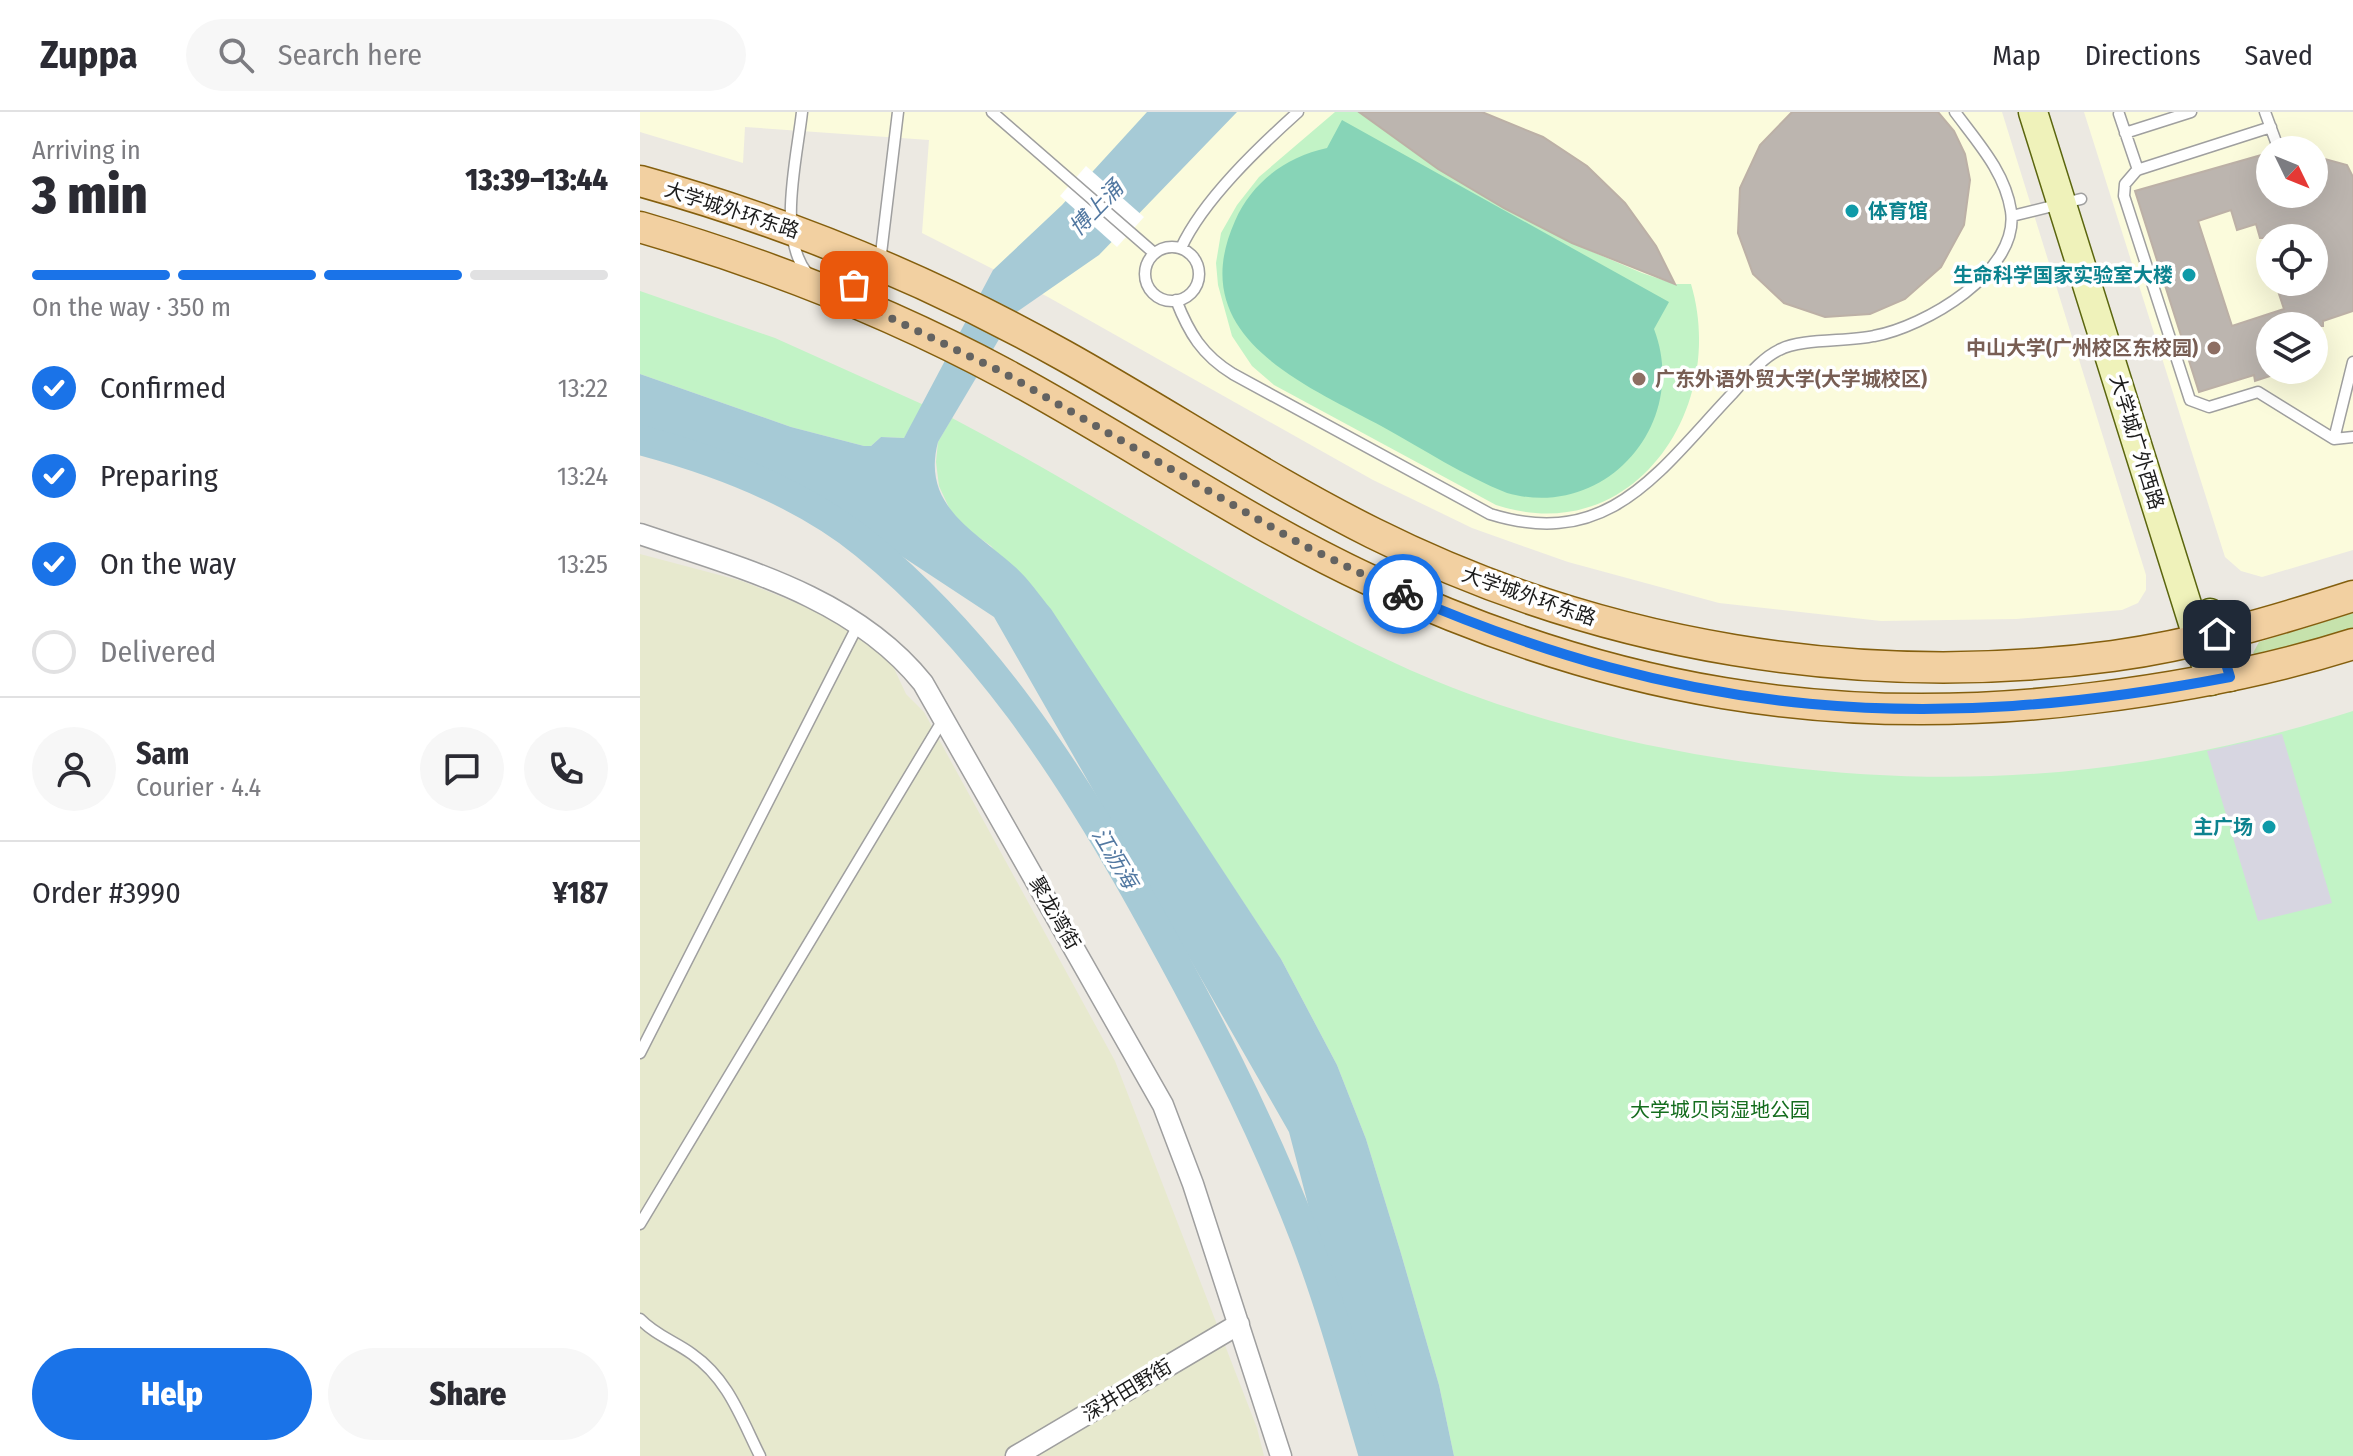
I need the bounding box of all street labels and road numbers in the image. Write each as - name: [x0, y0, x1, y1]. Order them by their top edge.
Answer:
- street label: 大学城外环东路: [662, 177, 802, 243]
- street label: 大学城广外西路: [2105, 372, 2169, 512]
- street label: 大学城外环东路: [1459, 562, 1599, 630]
- street label: 聚龙湾街: [1025, 872, 1085, 954]
- street label: 深井田野街: [1078, 1354, 1176, 1426]

